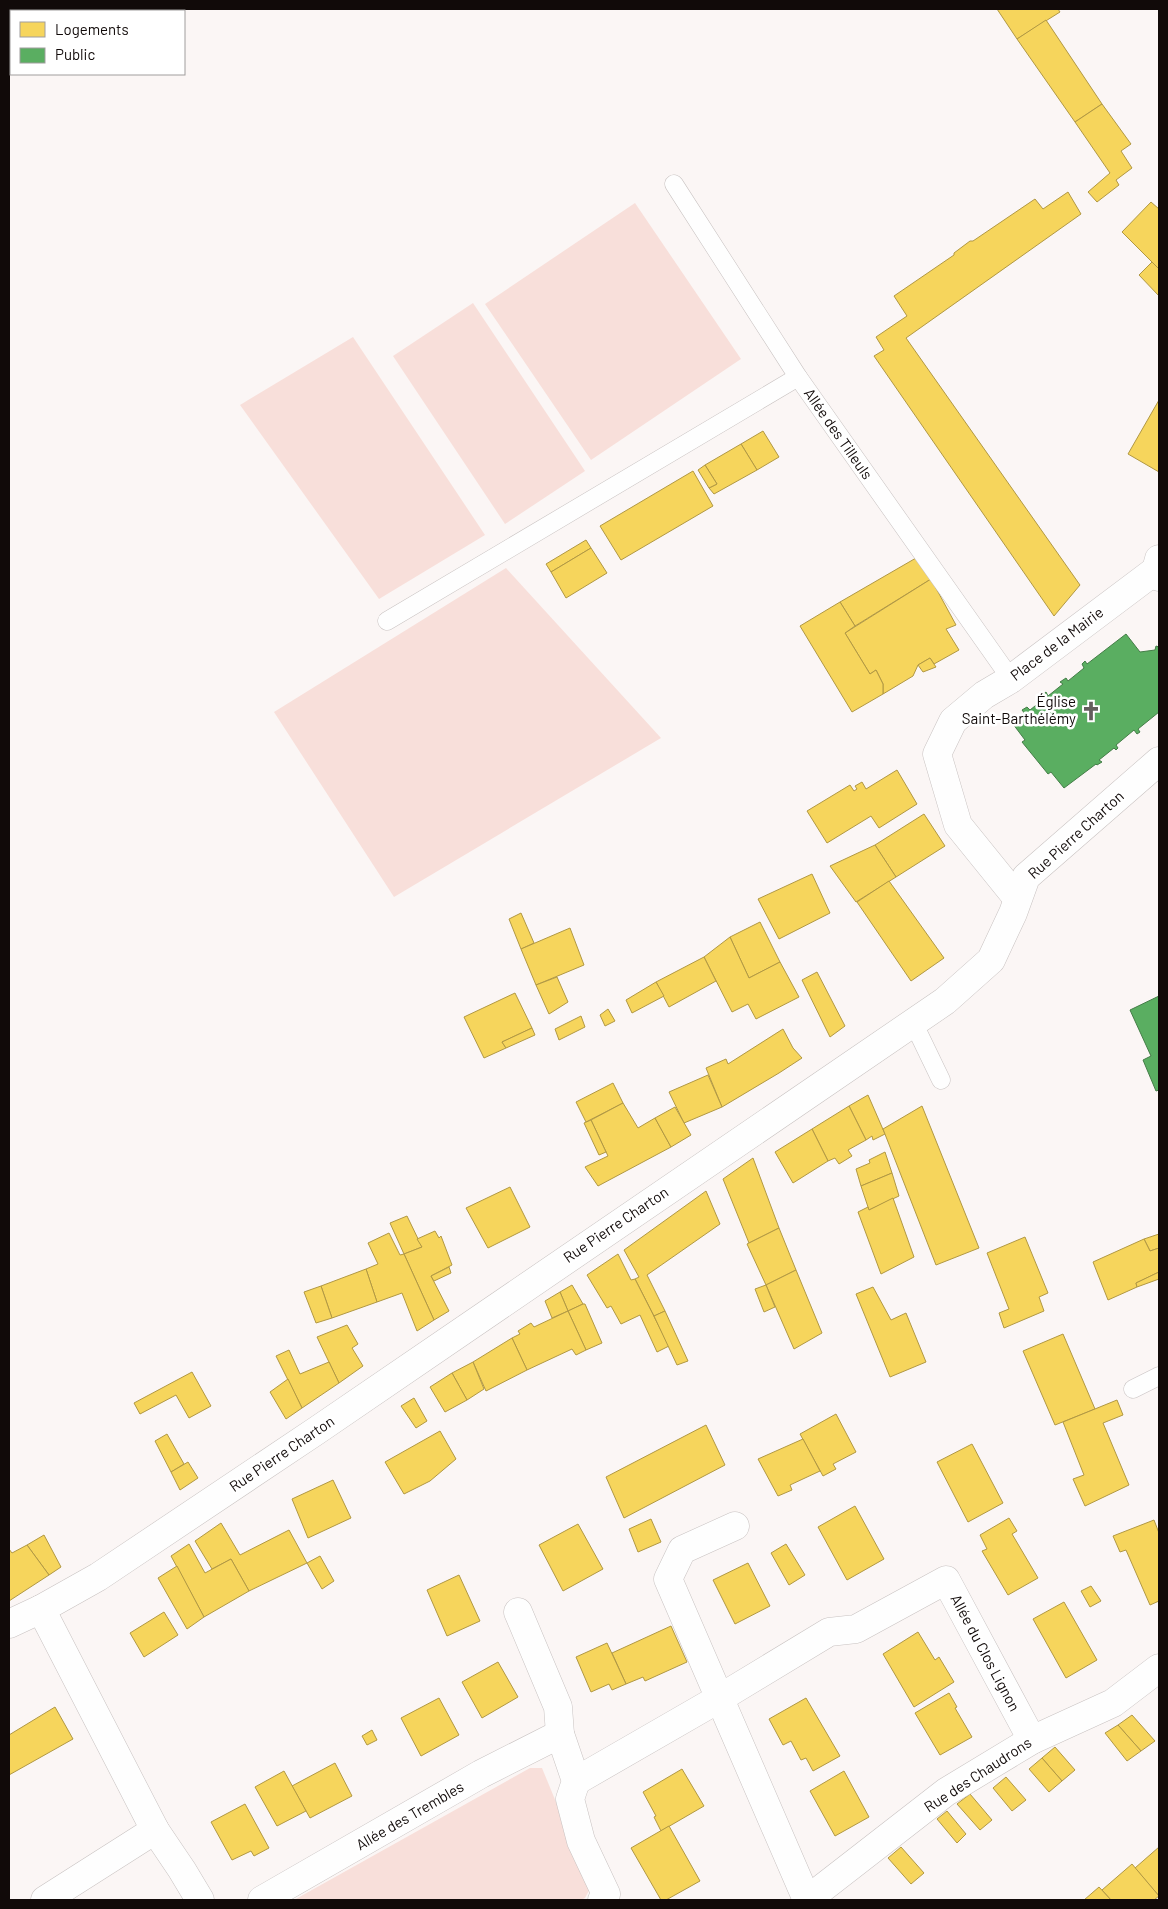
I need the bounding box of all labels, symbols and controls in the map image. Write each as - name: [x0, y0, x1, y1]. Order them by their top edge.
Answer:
- legend: [10, 10, 185, 75]
- text: Logements: [55, 20, 129, 38]
- text: Public: [55, 45, 95, 63]
- street label: Allée des Tilleuls: [801, 384, 877, 482]
- street label: Place de la Mairie: [1006, 602, 1106, 684]
- place label: Église Saint-Barthélémy: [962, 692, 1076, 727]
- church icon: Église Saint-Barthélémy: [1080, 700, 1102, 722]
- street label: Rue Pierre Charton: [1024, 786, 1127, 882]
- street label: Rue Pierre Charton: [560, 1182, 671, 1266]
- street label: Rue Pierre Charton: [226, 1411, 337, 1495]
- street label: Allée du Clos Lignon: [947, 1591, 1024, 1714]
- street label: Rue des Chaudrons: [920, 1733, 1035, 1816]
- street label: Allée des Trembles: [352, 1777, 467, 1853]

